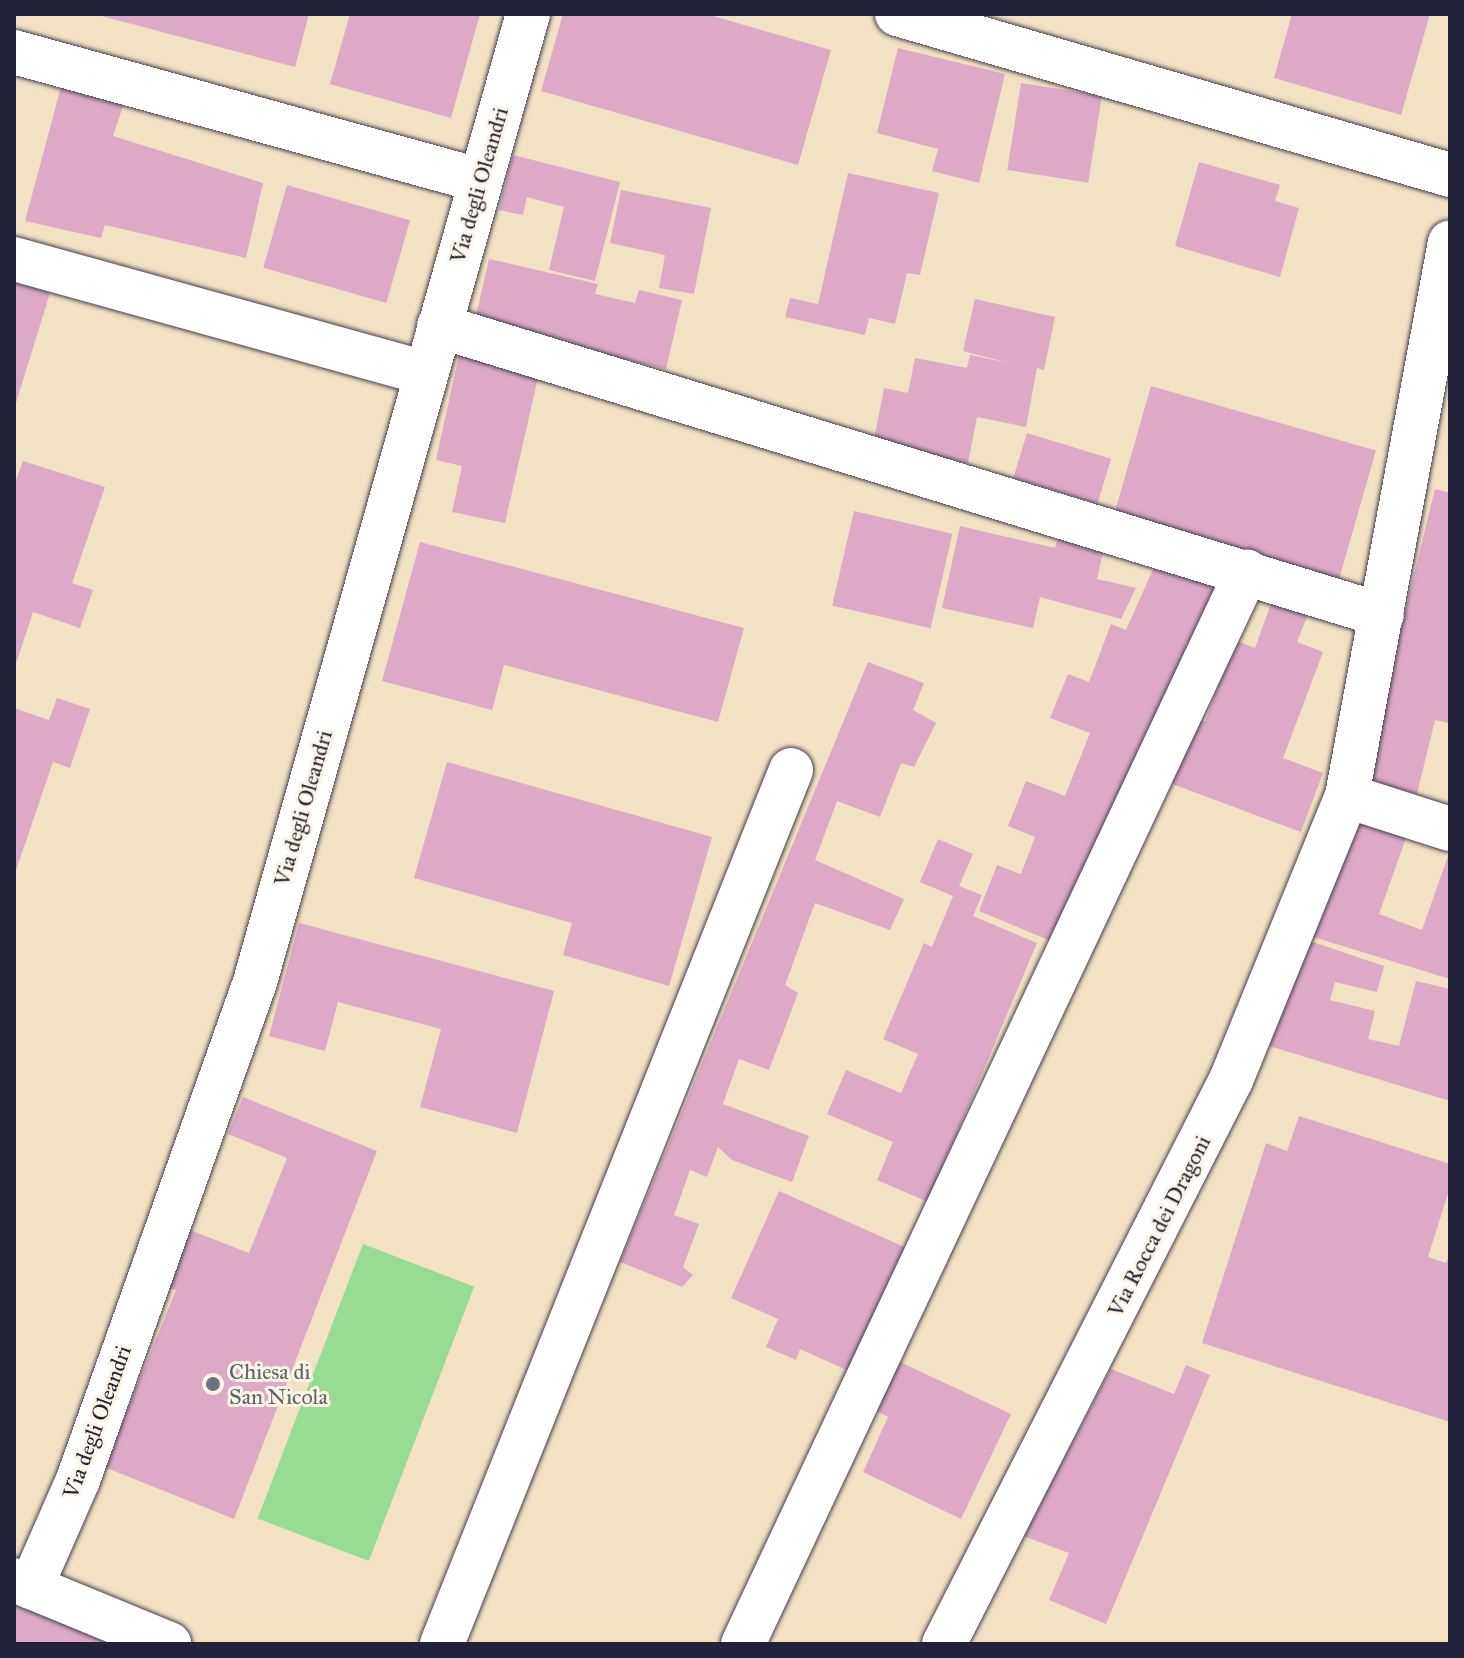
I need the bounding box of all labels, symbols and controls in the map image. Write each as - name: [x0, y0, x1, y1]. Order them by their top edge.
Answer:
- street label: Via degli Oleandri: [444, 104, 514, 266]
- street label: Via degli Oleandri: [268, 727, 338, 889]
- street label: Via Rocca dei Dragoni: [1102, 1131, 1216, 1321]
- street label: Via degli Oleandri: [57, 1342, 137, 1502]
- place label: Chiesa di San Nicola: [229, 1358, 328, 1410]
- marker: Chiesa di San Nicola: [204, 1375, 222, 1393]

